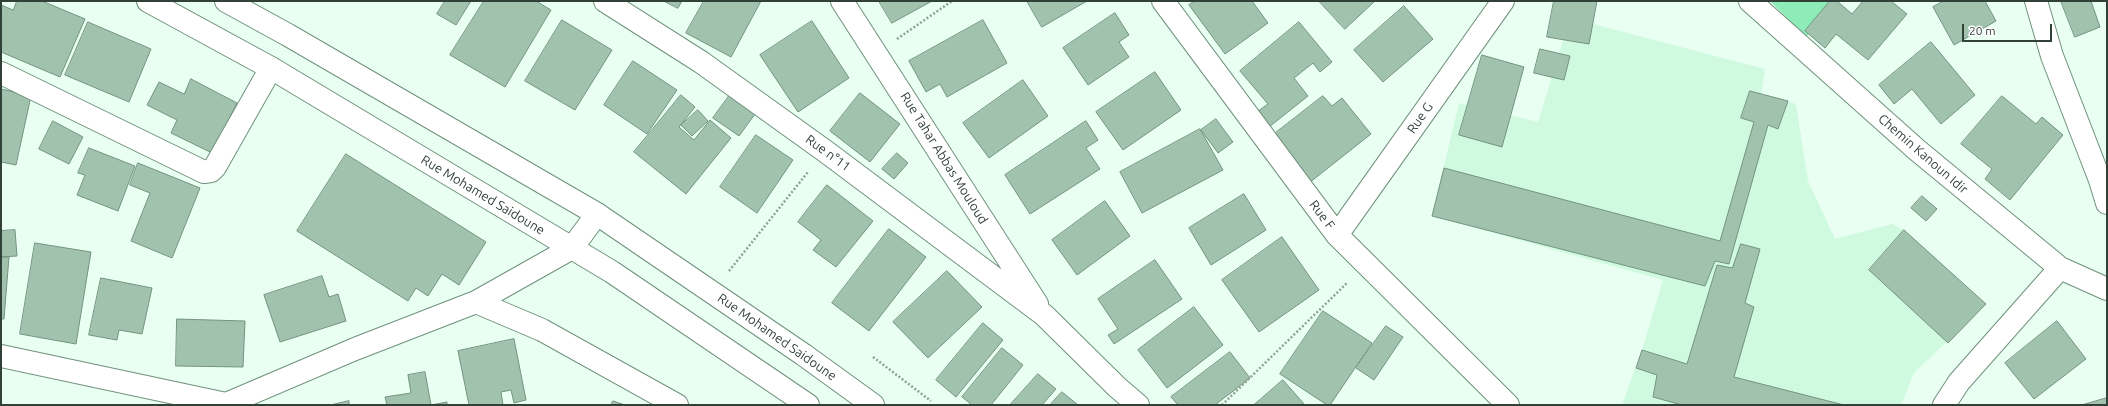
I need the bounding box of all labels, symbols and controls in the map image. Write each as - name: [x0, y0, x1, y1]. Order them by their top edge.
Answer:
- scale bar: [1964, 16, 2054, 42]
- text: 20 m: [1969, 24, 1996, 37]
- street label: Rue Tahar Abbas Mouloud: [897, 89, 991, 227]
- street label: Rue G: [1404, 99, 1436, 137]
- street label: Chemin Kanoun Idir: [1875, 111, 1971, 197]
- street label: Rue n°11: [802, 131, 854, 175]
- street label: Rue Mohamed Saidoune: [418, 152, 548, 238]
- street label: Rue F: [1306, 197, 1338, 233]
- street label: Rue Mohamed Saidoune: [715, 290, 839, 384]

